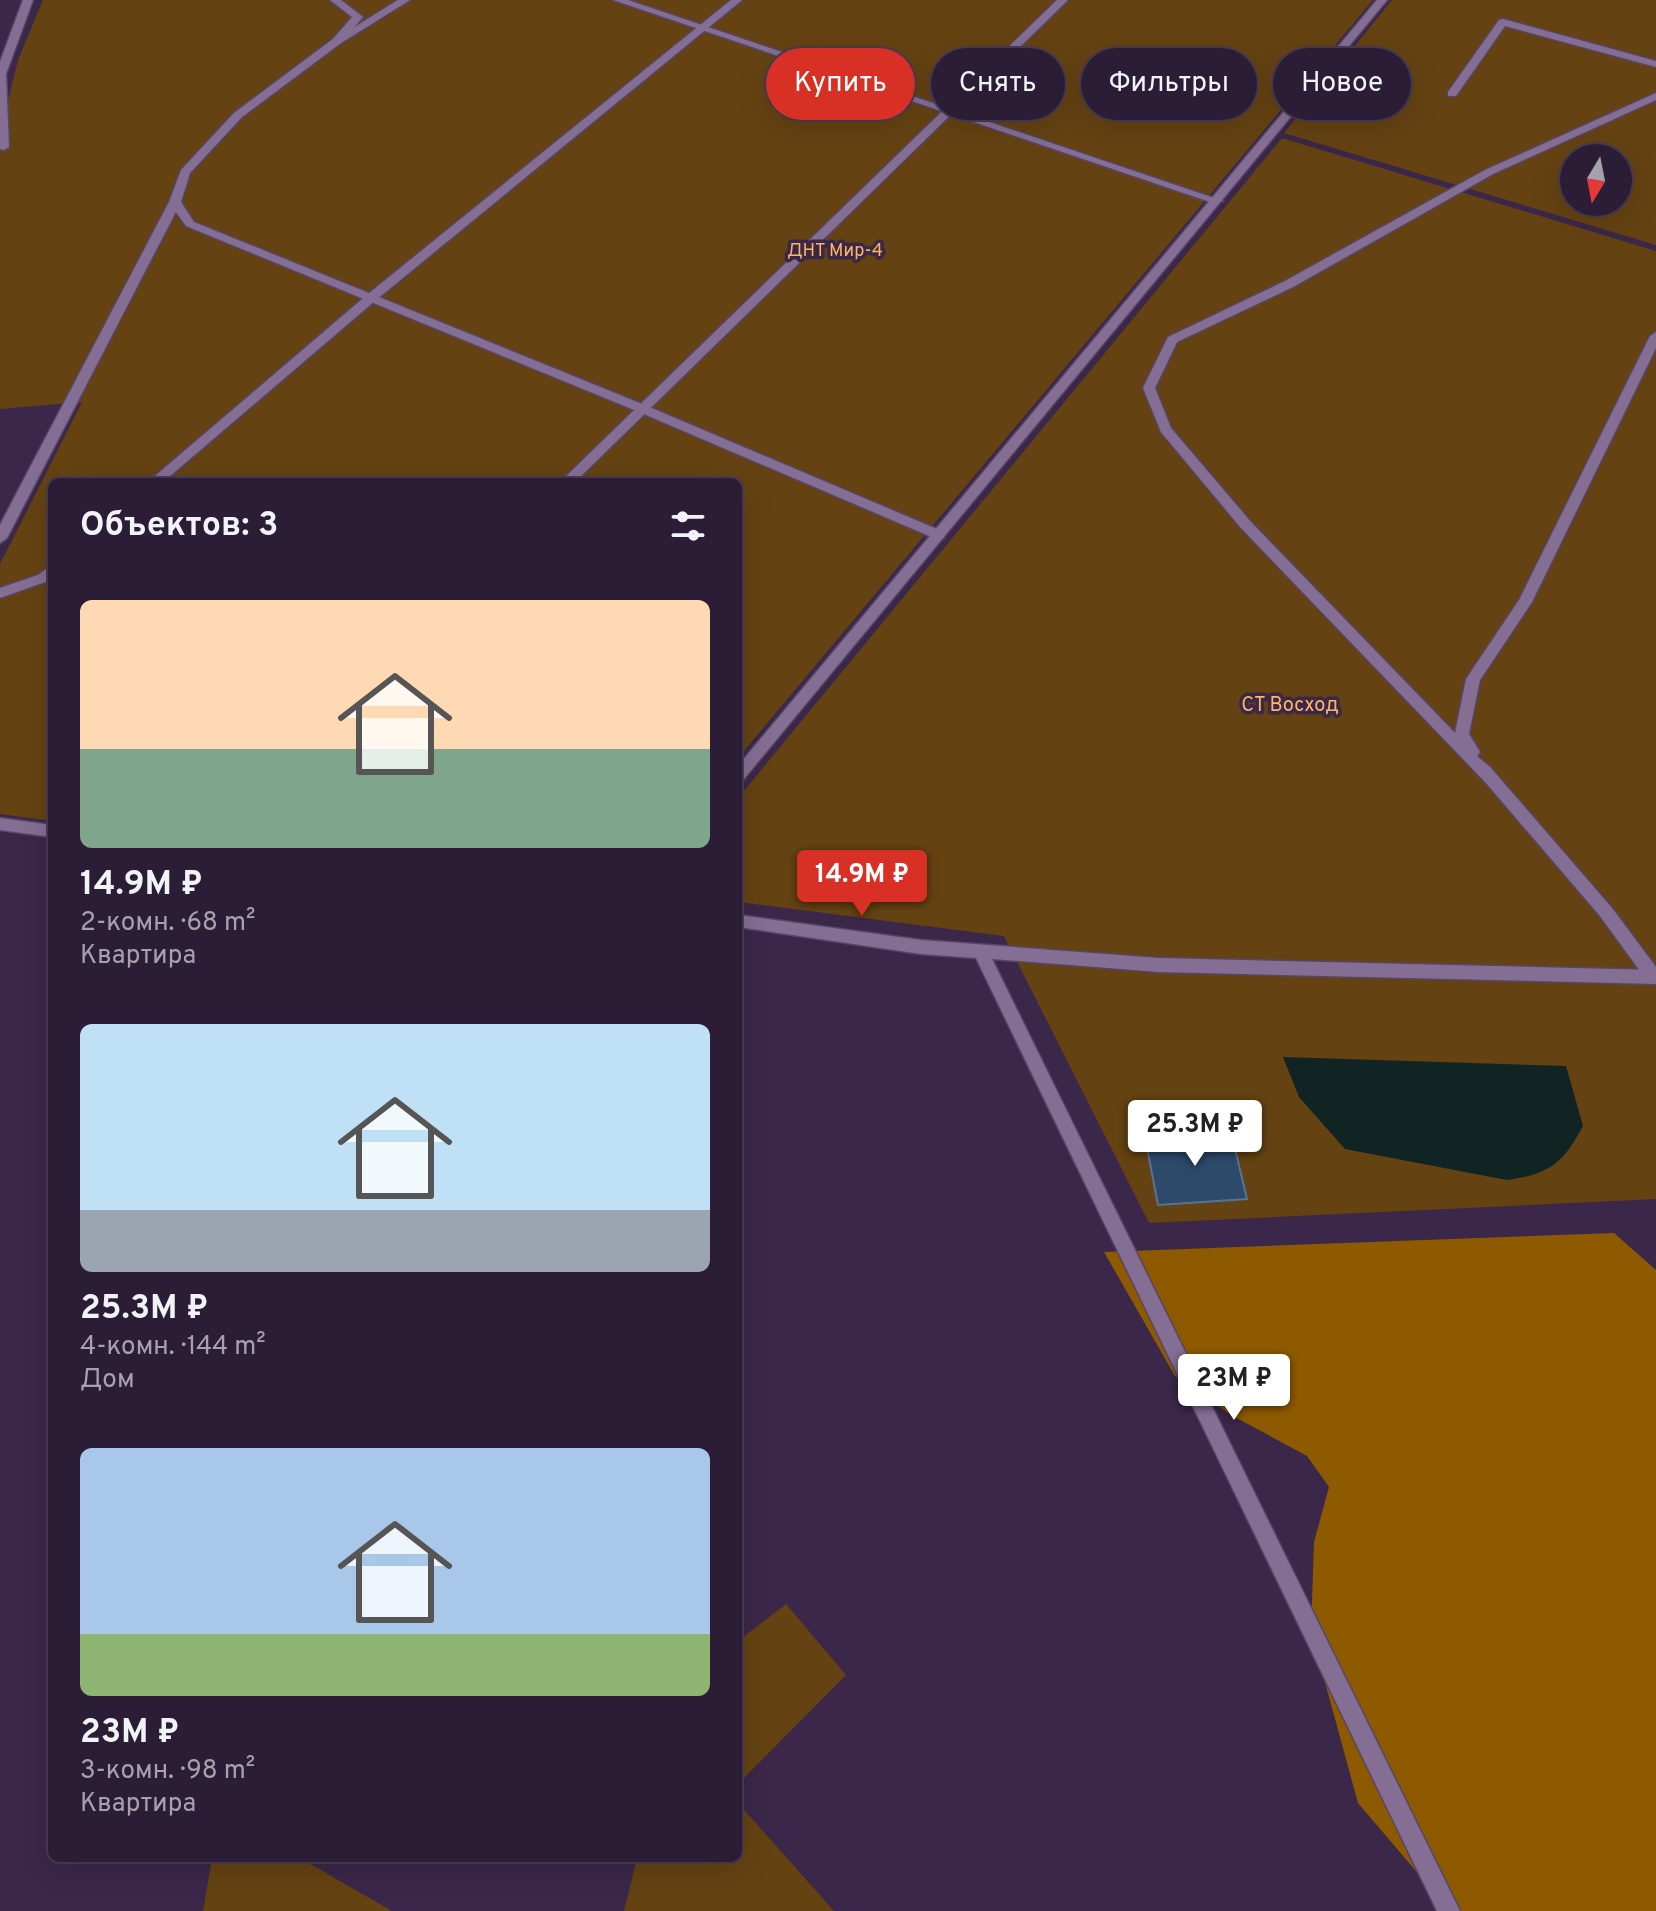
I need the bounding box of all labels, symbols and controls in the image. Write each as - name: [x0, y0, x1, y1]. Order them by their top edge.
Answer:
- chip: Купить: [766, 48, 915, 120]
- chip: Снять: [931, 48, 1065, 120]
- chip: Фильтры: [1081, 48, 1257, 120]
- chip: Новое: [1273, 48, 1411, 120]
- north arrow: [1560, 144, 1632, 216]
- map controls: [1560, 144, 1632, 216]
- park label: ДНТ Мир-4: [787, 240, 883, 263]
- icon: filters: [666, 504, 710, 548]
- text: Объектов: 3: [80, 505, 278, 548]
- icon: home: [323, 652, 467, 796]
- park label: СТ Восход: [1241, 693, 1339, 719]
- pin: 14.9M ₽: [788, 850, 936, 918]
- text: 14.9M ₽: [815, 859, 909, 892]
- text: 14.9M ₽: [80, 864, 203, 907]
- text: 2-комн. · 68 m²: [80, 907, 256, 940]
- text: Квартира: [80, 940, 196, 973]
- icon: home: [323, 1076, 467, 1220]
- pin: 25.3M ₽: [1121, 1100, 1269, 1168]
- text: 25.3M ₽: [1146, 1109, 1244, 1142]
- text: 25.3M ₽: [80, 1288, 208, 1331]
- text: 4-комн. · 144 m²: [80, 1331, 266, 1364]
- pin: 23M ₽: [1178, 1354, 1290, 1422]
- text: 23M ₽: [1196, 1363, 1272, 1396]
- text: Дом: [80, 1364, 135, 1397]
- icon: home: [323, 1500, 467, 1644]
- text: 23M ₽: [80, 1712, 179, 1755]
- text: 3-комн. · 98 m²: [80, 1755, 255, 1788]
- text: Квартира: [80, 1788, 196, 1821]

